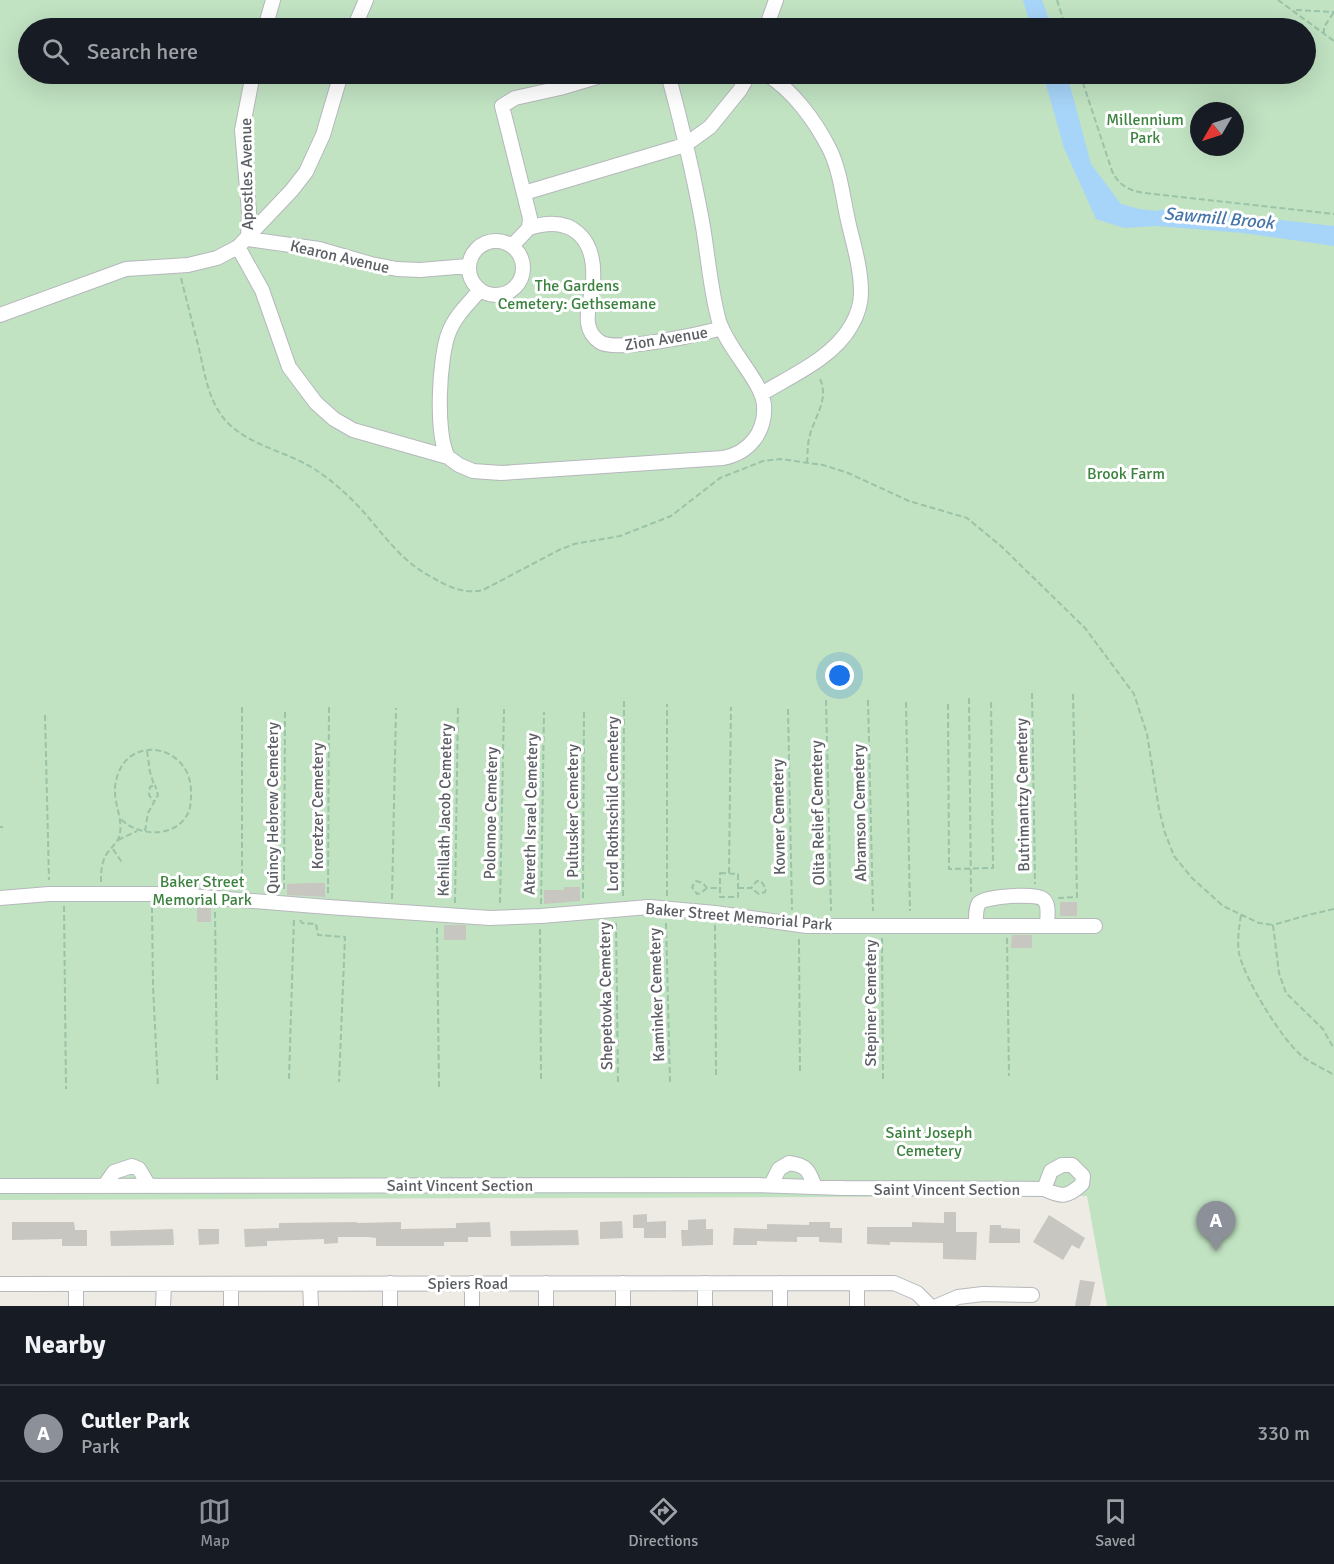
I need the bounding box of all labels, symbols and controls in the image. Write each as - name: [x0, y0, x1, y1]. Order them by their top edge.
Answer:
- search box: [18, 18, 1316, 84]
- icon: search: [39, 35, 72, 68]
- text: Search here: [87, 38, 198, 65]
- north arrow: [1190, 102, 1244, 156]
- park label: Millennium Park: [1106, 110, 1184, 148]
- street label: Apostles Avenue: [236, 118, 258, 230]
- water label: Sawmill Brook: [1163, 202, 1277, 234]
- street label: Kearon Avenue: [288, 236, 392, 278]
- park label: The Gardens Cemetery: Gethsemane: [498, 276, 656, 314]
- street label: Zion Avenue: [623, 323, 709, 355]
- park label: Brook Farm: [1087, 464, 1165, 484]
- your location: [825, 661, 854, 690]
- street label: Lord Rothschild Cemetery: [603, 716, 623, 892]
- street label: Butrimantzy Cemetery: [1012, 717, 1034, 872]
- street label: Quincy Hebrew Cemetery: [263, 721, 283, 894]
- street label: Kehillath Jacob Cemetery: [433, 723, 457, 897]
- street label: Atereth Israel Cemetery: [520, 733, 542, 895]
- street label: Olita Relief Cemetery: [807, 740, 829, 886]
- street label: Koretzer Cemetery: [308, 742, 328, 869]
- street label: Pultusker Cemetery: [563, 743, 583, 878]
- street label: Abramson Cemetery: [849, 743, 871, 882]
- street label: Polonnoe Cemetery: [480, 746, 502, 880]
- street label: Kovner Cemetery: [768, 758, 790, 875]
- park label: Baker Street Memorial Park: [152, 872, 252, 910]
- street label: Baker Street Memorial Park: [645, 899, 833, 935]
- street label: Shepetovka Cemetery: [595, 921, 617, 1070]
- street label: Kaminker Cemetery: [645, 927, 669, 1062]
- street label: Stepiner Cemetery: [861, 939, 881, 1066]
- park label: Saint Joseph Cemetery: [886, 1123, 972, 1161]
- street label: Saint Vincent Section: [387, 1176, 533, 1196]
- street label: Saint Vincent Section: [874, 1180, 1020, 1200]
- pin: A: [1196, 1202, 1236, 1251]
- street label: Spiers Road: [428, 1274, 508, 1294]
- text: Nearby: [24, 1329, 105, 1361]
- text: Cutler Park: [81, 1407, 190, 1434]
- text: A: [37, 1421, 50, 1446]
- text: 330 m: [1257, 1421, 1310, 1446]
- text: Park: [81, 1434, 119, 1459]
- tab: Map: [198, 1495, 231, 1551]
- tab: Directions: [628, 1495, 698, 1551]
- tab: Saved: [1095, 1495, 1136, 1551]

